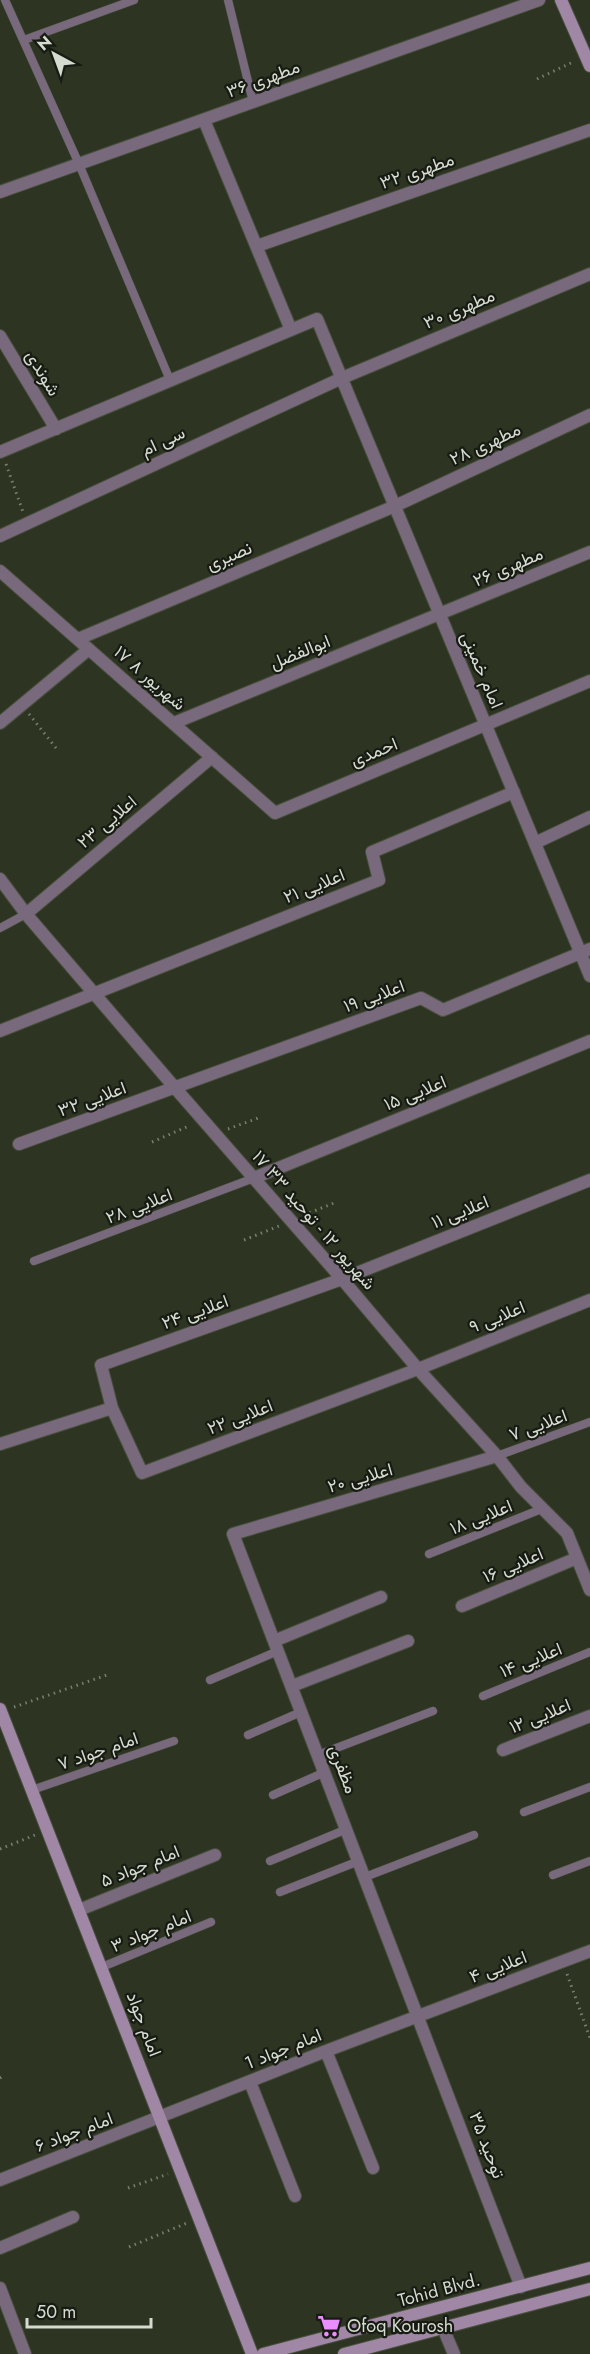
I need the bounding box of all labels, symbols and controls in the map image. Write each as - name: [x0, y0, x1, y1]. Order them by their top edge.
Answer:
- north arrow: [24, 24, 84, 84]
- text: N: [32, 30, 57, 56]
- street label: مطهری ۳۶: [223, 54, 303, 104]
- street label: مطهری ۳۲: [376, 146, 458, 196]
- street label: مطهری ۳۰: [419, 282, 499, 336]
- street label: شوندی: [19, 345, 67, 401]
- street label: مطهری ۲۸: [445, 416, 525, 472]
- street label: سی ام: [137, 419, 189, 463]
- street label: نصیری: [202, 535, 256, 577]
- street label: مطهری ۲۶: [469, 541, 547, 593]
- street label: ابوالفضل: [266, 628, 334, 676]
- street label: امام خمینی: [454, 628, 510, 712]
- street label: ۱۷ شهریور ۸: [108, 639, 192, 717]
- street label: احمدی: [346, 731, 402, 773]
- street label: اعلایی ۲۳: [72, 789, 142, 855]
- street label: اعلایی ۲۱: [279, 862, 349, 910]
- street label: اعلایی ۱۹: [340, 973, 408, 1019]
- street label: اعلایی ۱۵: [380, 1069, 450, 1117]
- street label: اعلایی ۳۲: [54, 1075, 130, 1123]
- street label: ۱۷ شهریور ۱۲ - توحید ۳۳: [246, 1144, 382, 1296]
- street label: اعلایی ۲۸: [102, 1181, 176, 1231]
- street label: اعلایی ۱۱: [427, 1189, 493, 1235]
- street label: اعلایی ۲۴: [158, 1288, 232, 1336]
- street label: اعلایی ۹: [465, 1294, 529, 1340]
- street label: اعلایی ۲۲: [203, 1393, 277, 1441]
- street label: اعلایی ۷: [505, 1402, 571, 1448]
- street label: اعلایی ۲۰: [324, 1456, 396, 1500]
- street label: اعلایی ۱۸: [446, 1493, 516, 1541]
- street label: اعلایی ۱۶: [479, 1541, 547, 1589]
- street label: اعلایی ۱۴: [496, 1636, 566, 1684]
- street label: اعلایی ۱۲: [505, 1692, 575, 1740]
- street label: امام جواد ۷: [54, 1725, 142, 1777]
- street label: مظفری: [322, 1741, 364, 1797]
- street label: امام جواد ۵: [96, 1838, 184, 1894]
- street label: امام جواد ۳: [107, 1903, 195, 1959]
- street label: اعلایی ۴: [465, 1944, 531, 1990]
- street label: امام جواد: [120, 1988, 168, 2060]
- street label: امام جواد 1: [241, 2022, 325, 2076]
- street label: امام جواد ۶: [31, 2105, 117, 2159]
- street label: توحید ۳۵: [462, 2108, 512, 2182]
- street label: Tohid Blvd.: [395, 2267, 483, 2313]
- scale bar: [27, 2291, 152, 2329]
- text: 50 m: [36, 2299, 76, 2325]
- supermarket icon: Ofoq Kourosh: [316, 2313, 342, 2339]
- place label: Ofoq Kourosh: [347, 2313, 453, 2339]

